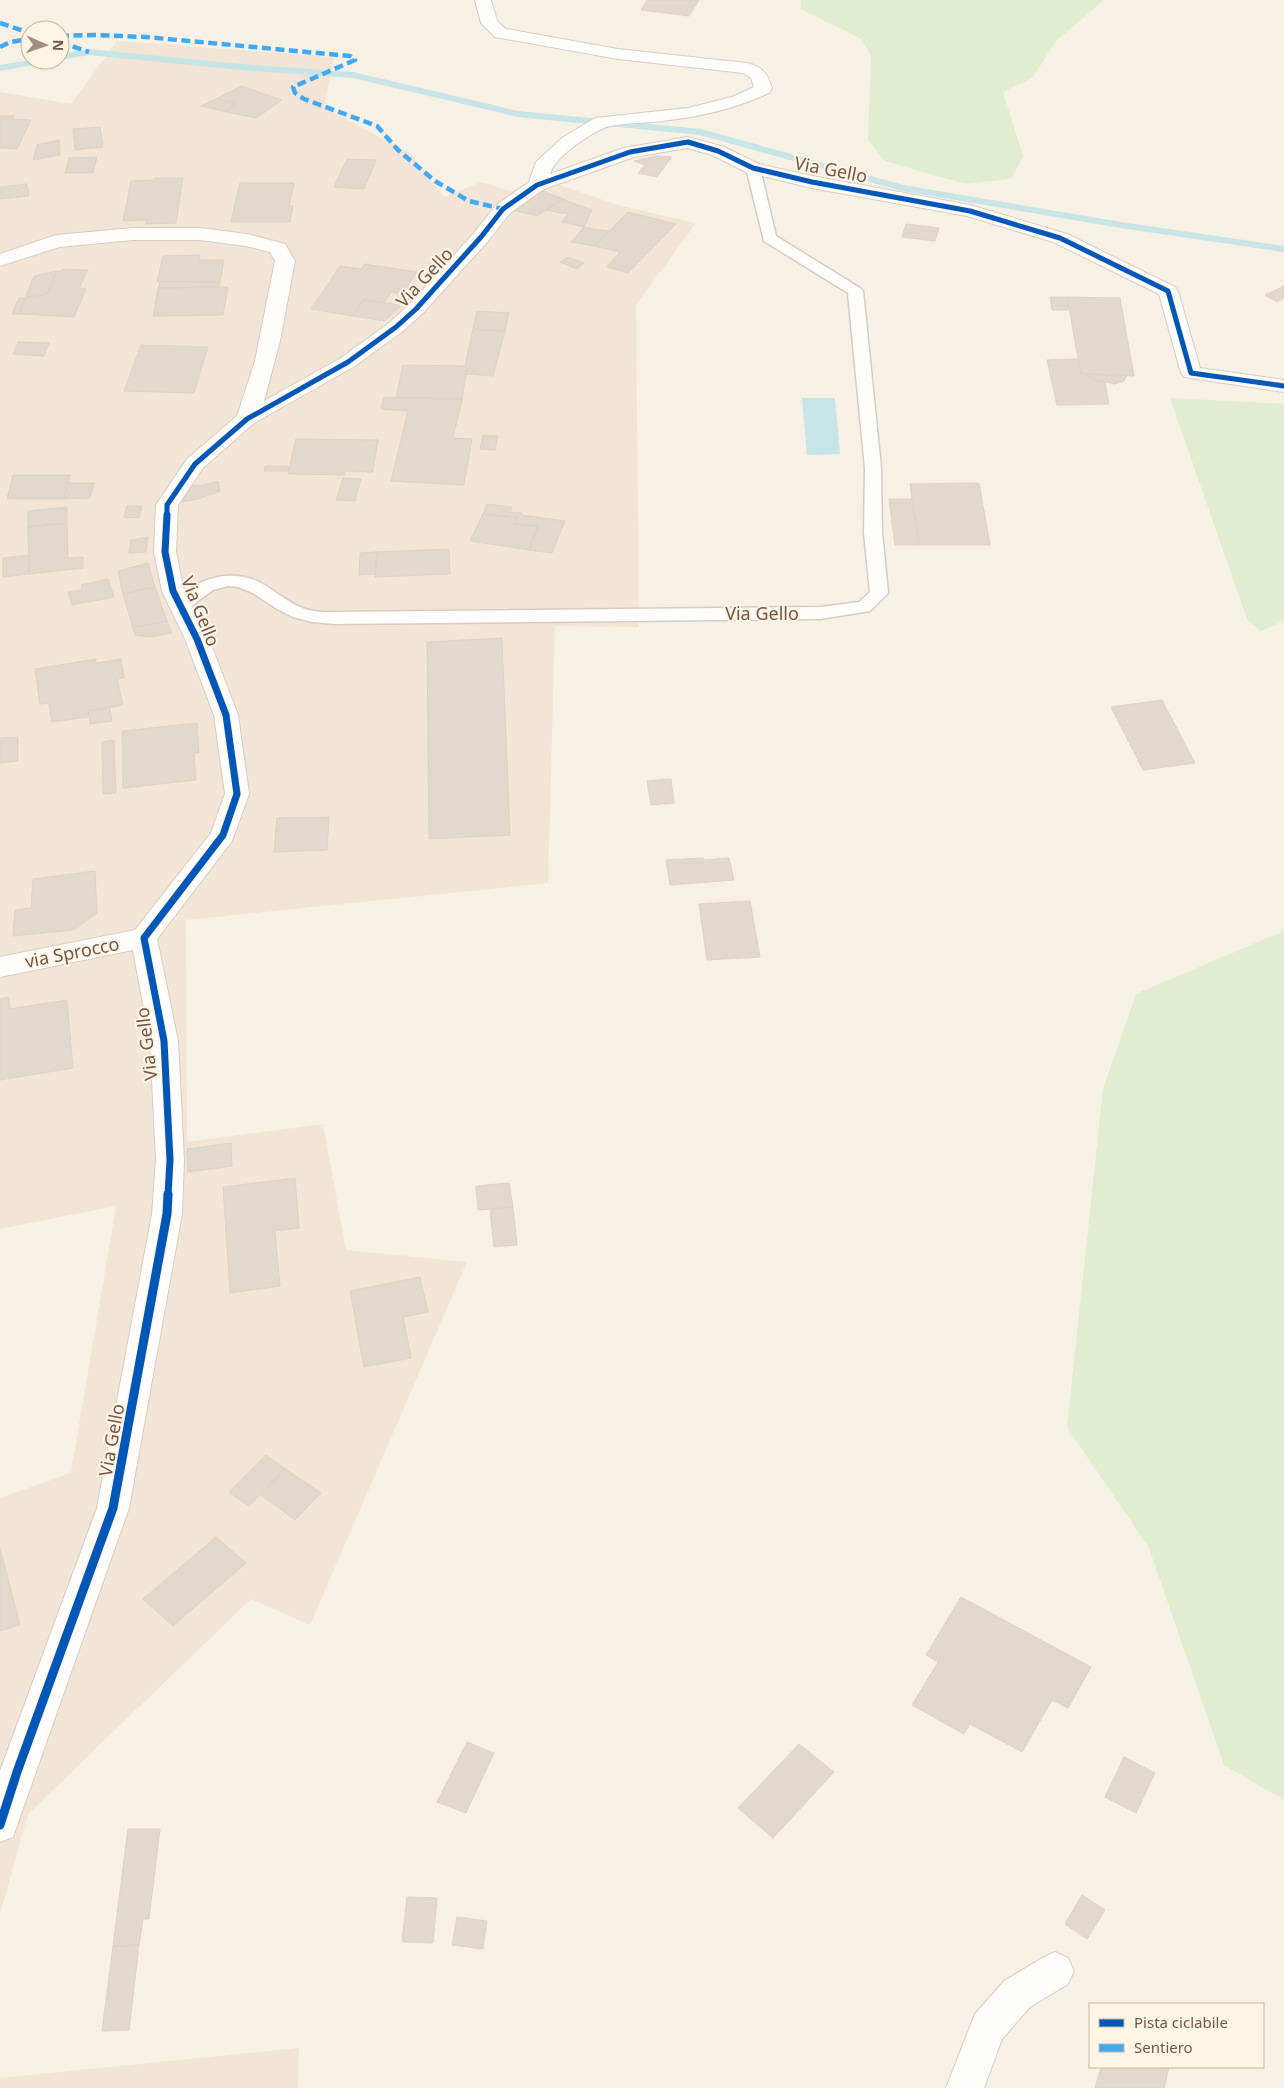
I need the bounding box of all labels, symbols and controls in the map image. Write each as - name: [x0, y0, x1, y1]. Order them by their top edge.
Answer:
- north arrow: [20, 20, 70, 70]
- text: N: [49, 39, 68, 51]
- street label: Via Gello: [793, 150, 869, 188]
- street label: Via Gello: [390, 242, 458, 312]
- street label: Via Gello: [176, 572, 226, 650]
- street label: Via Gello: [725, 601, 799, 625]
- street label: via Sprocco: [23, 931, 121, 973]
- street label: Via Gello: [130, 1006, 162, 1082]
- street label: Via Gello: [93, 1402, 129, 1478]
- legend: [1089, 2003, 1264, 2068]
- text: Pista ciclabile: [1134, 2012, 1228, 2032]
- text: Sentiero: [1134, 2037, 1193, 2057]

